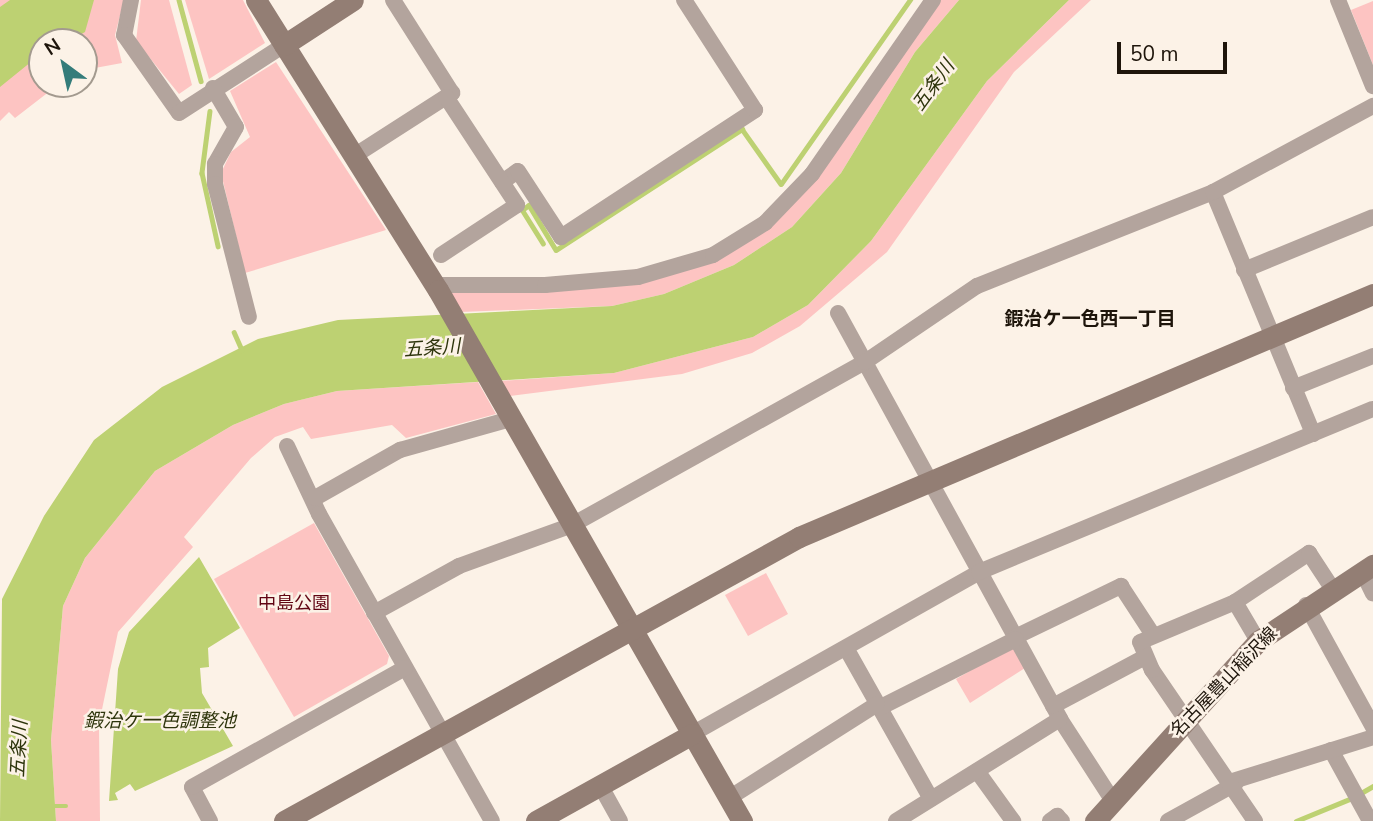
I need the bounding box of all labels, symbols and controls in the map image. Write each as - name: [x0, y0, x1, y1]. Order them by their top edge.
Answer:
- north arrow: [28, 28, 98, 98]
- scale bar: [1121, 28, 1231, 72]
- text: N: [40, 32, 66, 62]
- text: 50 m: [1130, 40, 1179, 68]
- water label: 五条川: [908, 56, 960, 116]
- district label: 鍜治ケ一色西一丁目: [1005, 309, 1175, 331]
- water label: 五条川: [403, 336, 461, 362]
- park label: 中島公園: [258, 592, 330, 614]
- street label: 名古屋豊山稲沢線: [1166, 623, 1282, 741]
- water label: 鍜治ケ一色調整池: [84, 711, 236, 733]
- water label: 五条川: [7, 720, 33, 778]

